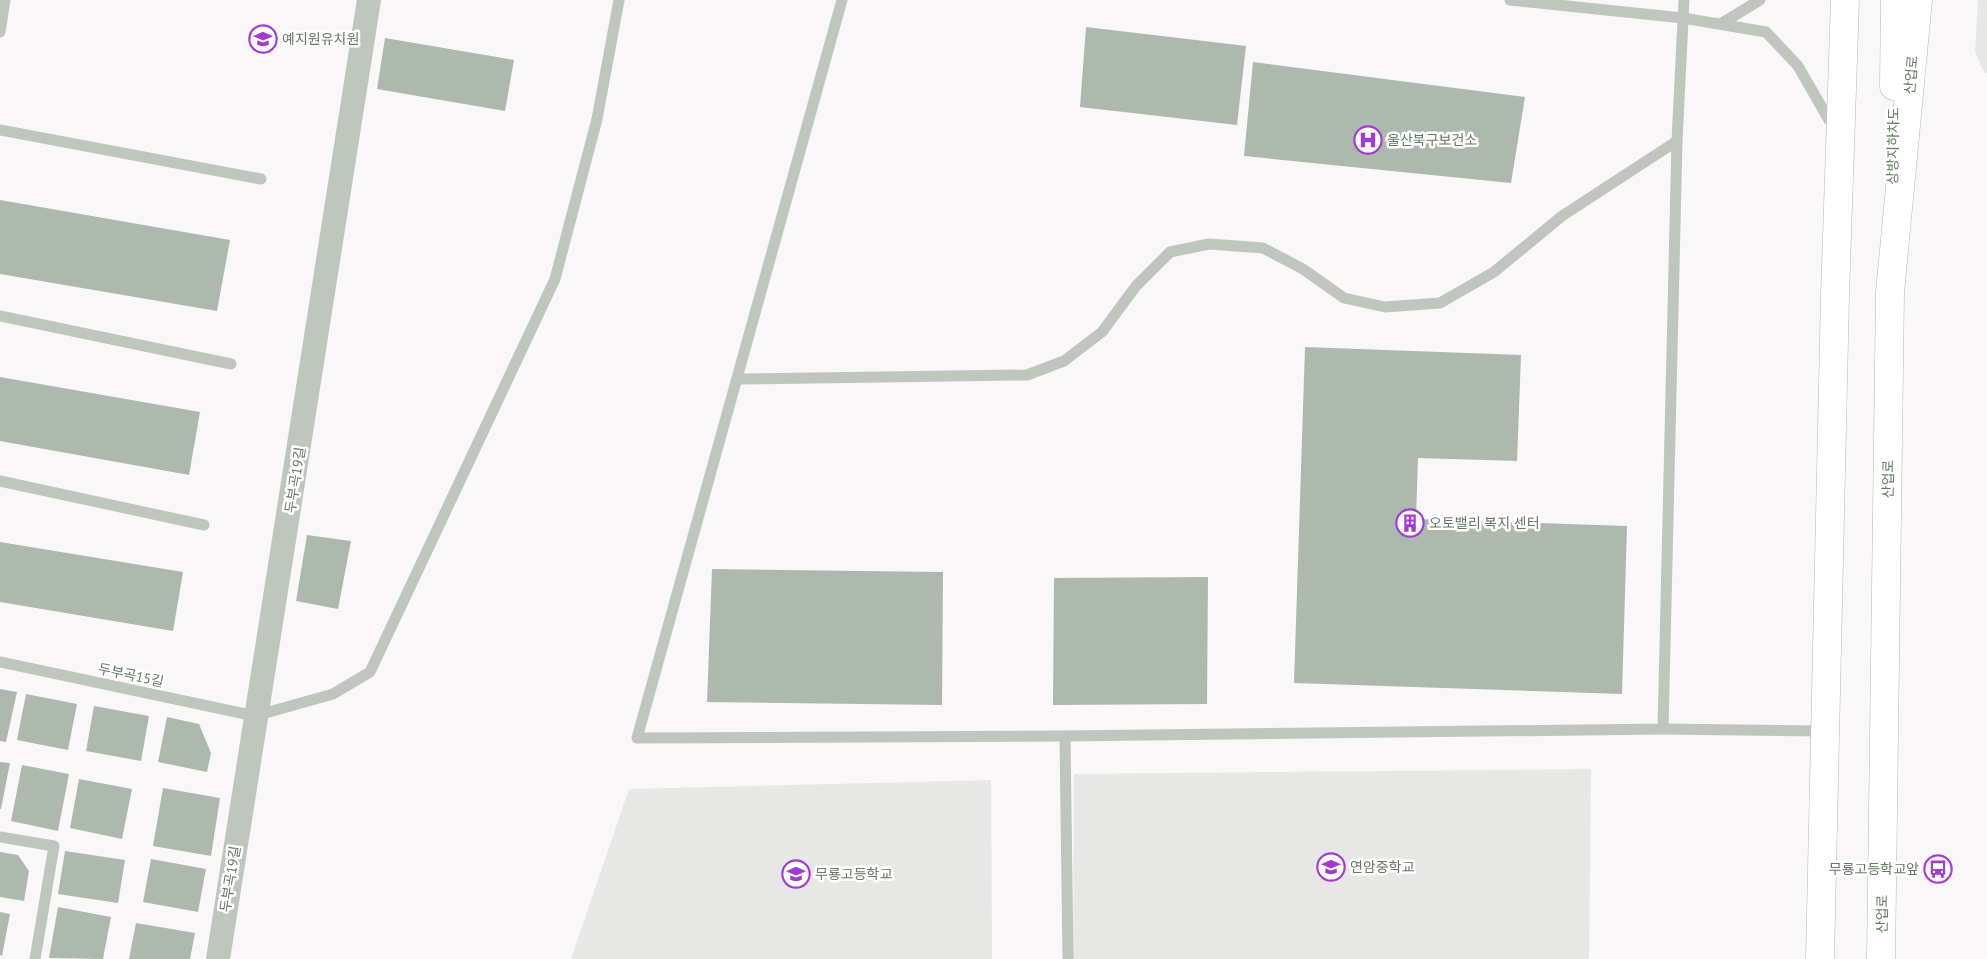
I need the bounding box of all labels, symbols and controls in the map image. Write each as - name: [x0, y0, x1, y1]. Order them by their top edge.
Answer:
- school or university icon: 예지원유치원: [248, 24, 278, 54]
- place label: 예지원유치원: [282, 30, 359, 48]
- street label: 산업로: [1900, 55, 1922, 95]
- street label: 상방지하차도: [1883, 107, 1903, 185]
- hospital icon: 울산북구보건소: [1353, 125, 1383, 155]
- place label: 울산북구보건소: [1387, 131, 1477, 149]
- street label: 두부곡19길: [281, 446, 309, 514]
- street label: 산업로: [1879, 459, 1897, 498]
- building icon: 오토밸리 복지 센터: [1395, 508, 1425, 538]
- place label: 오토밸리 복지 센터: [1429, 514, 1540, 532]
- street label: 두부곡15길: [96, 659, 166, 691]
- street label: 두부곡19길: [216, 845, 244, 913]
- school or university icon: 연암중학교: [1316, 852, 1346, 882]
- bus stop icon: 무룡고등학교앞: [1923, 854, 1953, 884]
- place label: 연암중학교: [1350, 858, 1415, 876]
- school or university icon: 무룡고등학교: [781, 859, 811, 889]
- place label: 무룡고등학교앞: [1829, 860, 1919, 878]
- place label: 무룡고등학교: [815, 865, 892, 883]
- street label: 산업로: [1873, 894, 1891, 933]

